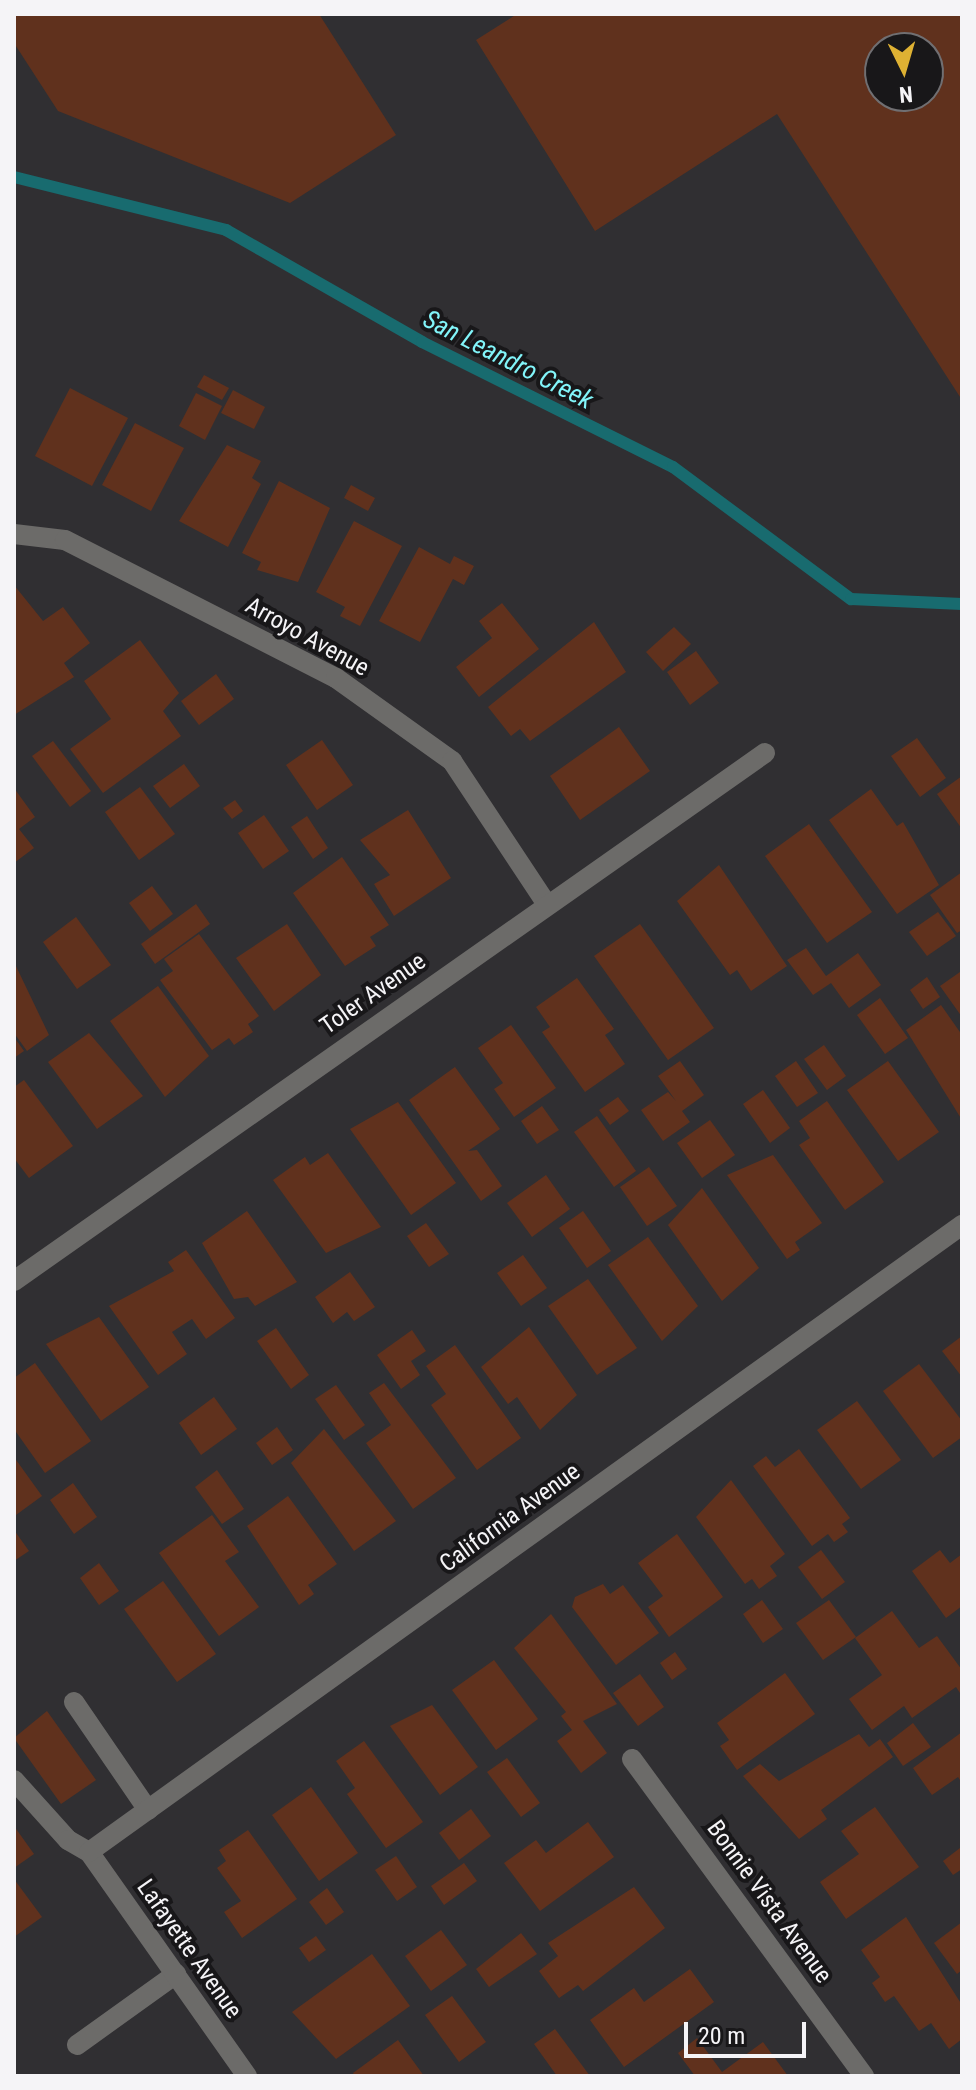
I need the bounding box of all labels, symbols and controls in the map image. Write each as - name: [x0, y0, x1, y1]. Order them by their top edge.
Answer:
- north arrow: [864, 32, 944, 112]
- text: N: [898, 81, 914, 107]
- water label: San Leandro Creek: [418, 304, 598, 416]
- street label: Arroyo Avenue: [240, 591, 374, 683]
- street label: Toler Avenue: [315, 947, 431, 1041]
- street label: California Avenue: [434, 1457, 586, 1579]
- street label: Bonnie Vista Avenue: [700, 1815, 838, 1989]
- street label: Lafayette Avenue: [130, 1874, 248, 2024]
- scale bar: [688, 2006, 810, 2056]
- text: 20 m: [698, 2022, 745, 2050]

